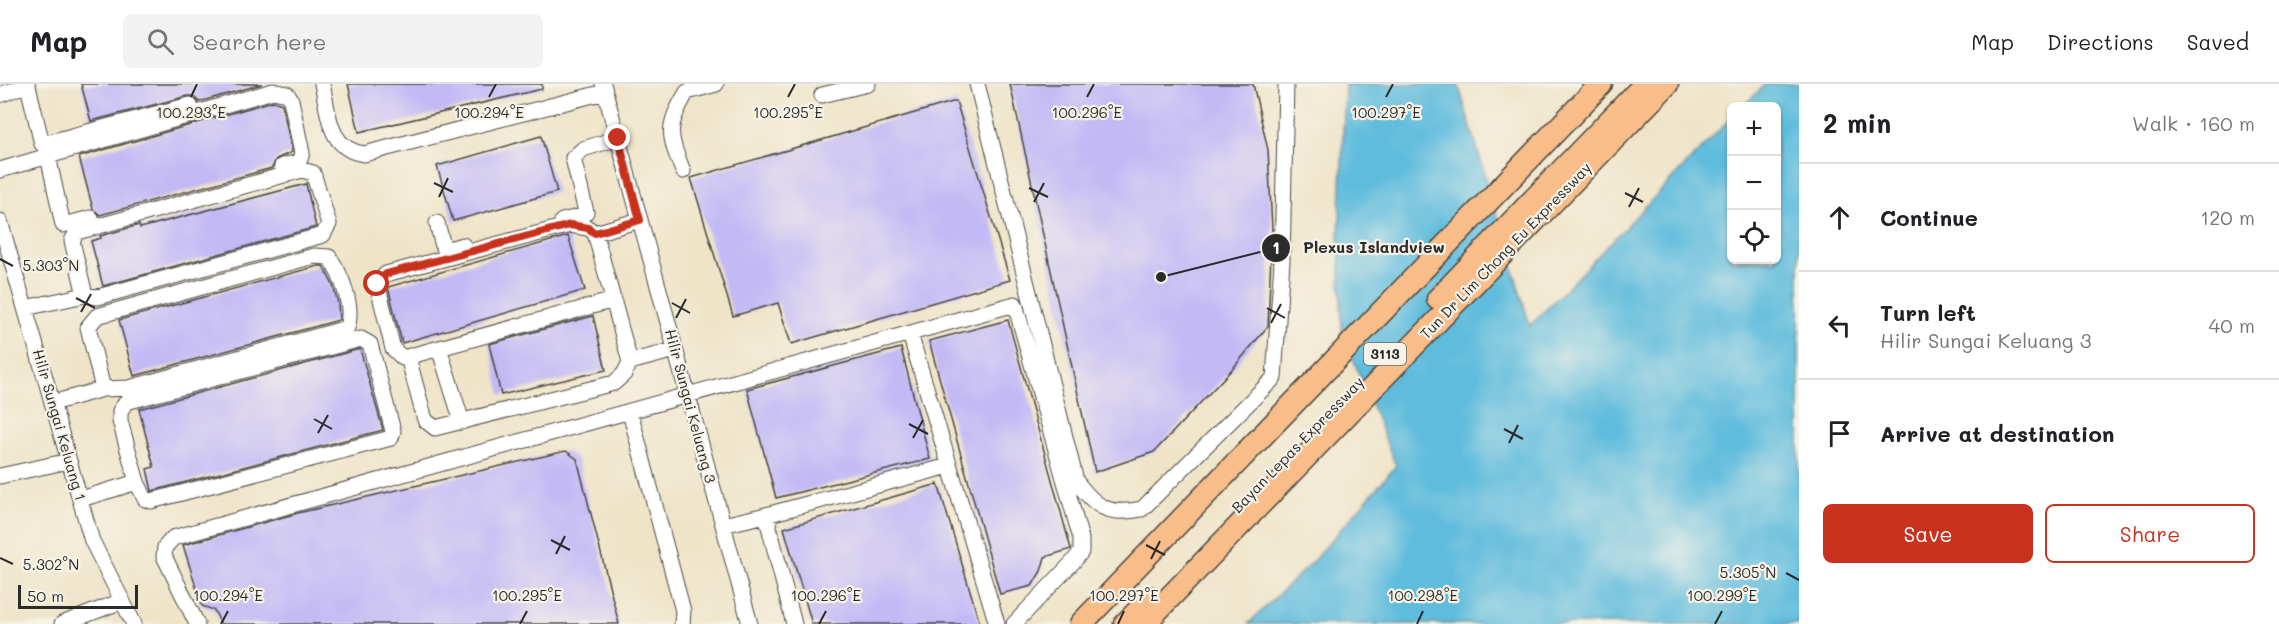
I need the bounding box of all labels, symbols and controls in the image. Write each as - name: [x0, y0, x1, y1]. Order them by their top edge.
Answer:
- search box: [123, 14, 543, 68]
- text: Map: [30, 23, 87, 59]
- icon: search: [144, 25, 177, 58]
- text: Search here: [192, 27, 326, 56]
- text: Map: [1971, 28, 2014, 55]
- text: Directions: [2047, 28, 2154, 55]
- text: Saved: [2187, 28, 2249, 55]
- text: 100.293°E: [156, 102, 226, 122]
- text: 100.294°E: [454, 102, 524, 122]
- text: 100.295°E: [753, 102, 823, 122]
- text: 100.296°E: [1052, 102, 1123, 122]
- text: 100.297°E: [1351, 102, 1421, 122]
- map controls: [1727, 102, 1781, 264]
- button: +: [1727, 102, 1781, 156]
- text: 2 min: [1823, 106, 1891, 140]
- text: Walk · 160 m: [2132, 110, 2255, 136]
- route end: [604, 124, 630, 150]
- button: −: [1727, 156, 1781, 210]
- street label: Tun Dr Lim Chong Eu Expressway: [1415, 157, 1596, 343]
- icon: ahead: [1823, 201, 1856, 234]
- text: Continue: [1880, 203, 1978, 232]
- text: 120 m: [2200, 204, 2255, 230]
- button: locate: [1727, 210, 1781, 264]
- callout: Plexus Islandview: [1261, 231, 1457, 265]
- text: 1: [1272, 235, 1280, 259]
- text: Plexus Islandview: [1303, 236, 1445, 257]
- text: 5.303°N: [23, 255, 79, 275]
- route start: [363, 270, 389, 296]
- text: Turn left: [1880, 298, 1976, 327]
- icon: left: [1823, 309, 1856, 342]
- text: 40 m: [2209, 312, 2255, 338]
- street label: Hilir Sungai Keluang 3: [661, 327, 721, 485]
- text: Hilir Sungai Keluang 3: [1880, 327, 2092, 353]
- road number: 3113: [1364, 343, 1406, 365]
- street label: Hilir Sungai Keluang 1: [29, 347, 91, 503]
- street label: Bayan Lepas Expressway: [1227, 372, 1368, 517]
- icon: arrive: [1823, 417, 1856, 450]
- text: Arrive at destination: [1880, 419, 2115, 448]
- button: Save: [1823, 504, 2033, 563]
- button: Share: [2045, 504, 2255, 563]
- text: 5.302°N: [23, 554, 79, 574]
- text: 5.305°N: [1720, 562, 1776, 582]
- scale bar: [18, 582, 138, 610]
- text: 50 m: [27, 585, 64, 606]
- text: 100.294°E: [193, 585, 263, 605]
- text: 100.295°E: [492, 585, 562, 605]
- text: 100.296°E: [791, 585, 862, 605]
- text: 100.297°E: [1089, 585, 1159, 605]
- text: 100.298°E: [1388, 585, 1459, 605]
- text: 100.299°E: [1687, 585, 1757, 605]

